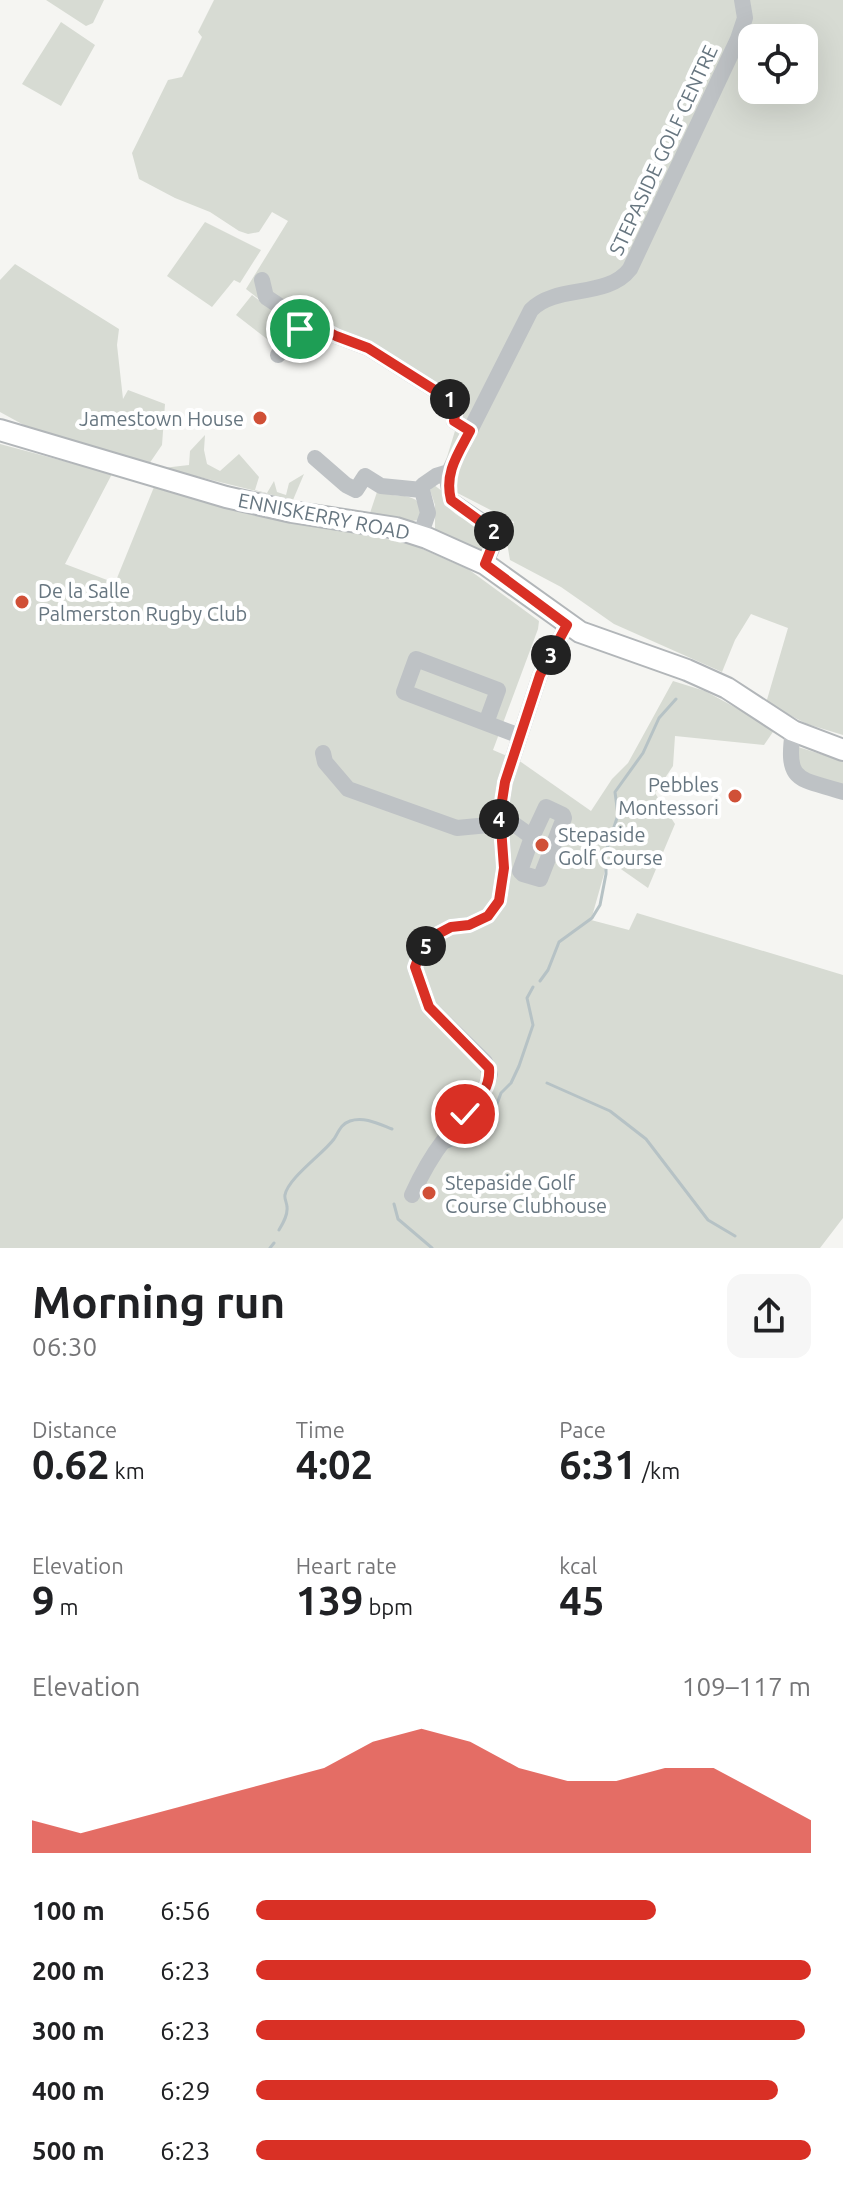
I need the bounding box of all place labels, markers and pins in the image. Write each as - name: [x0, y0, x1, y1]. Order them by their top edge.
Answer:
- pin: [266, 295, 334, 363]
- pin: 1: [430, 379, 470, 419]
- place label: Jamestown House: [79, 407, 244, 430]
- marker: Jamestown House: [251, 409, 269, 427]
- pin: 2: [474, 511, 514, 551]
- place label: De la Salle Palmerston Rugby Club: [38, 579, 247, 625]
- marker: De la Salle Palmerston Rugby Club: [13, 593, 31, 611]
- pin: 3: [531, 635, 571, 675]
- place label: Pebbles Montessori: [618, 773, 719, 819]
- marker: Pebbles Montessori: [726, 787, 744, 805]
- pin: 4: [479, 799, 519, 839]
- place label: Stepaside Golf Course: [558, 823, 663, 869]
- marker: Stepaside Golf Course: [533, 836, 551, 854]
- pin: 5: [406, 926, 446, 966]
- pin: [431, 1080, 499, 1148]
- place label: Stepaside Golf Course Clubhouse: [445, 1171, 607, 1217]
- marker: Stepaside Golf Course Clubhouse: [420, 1184, 438, 1202]

